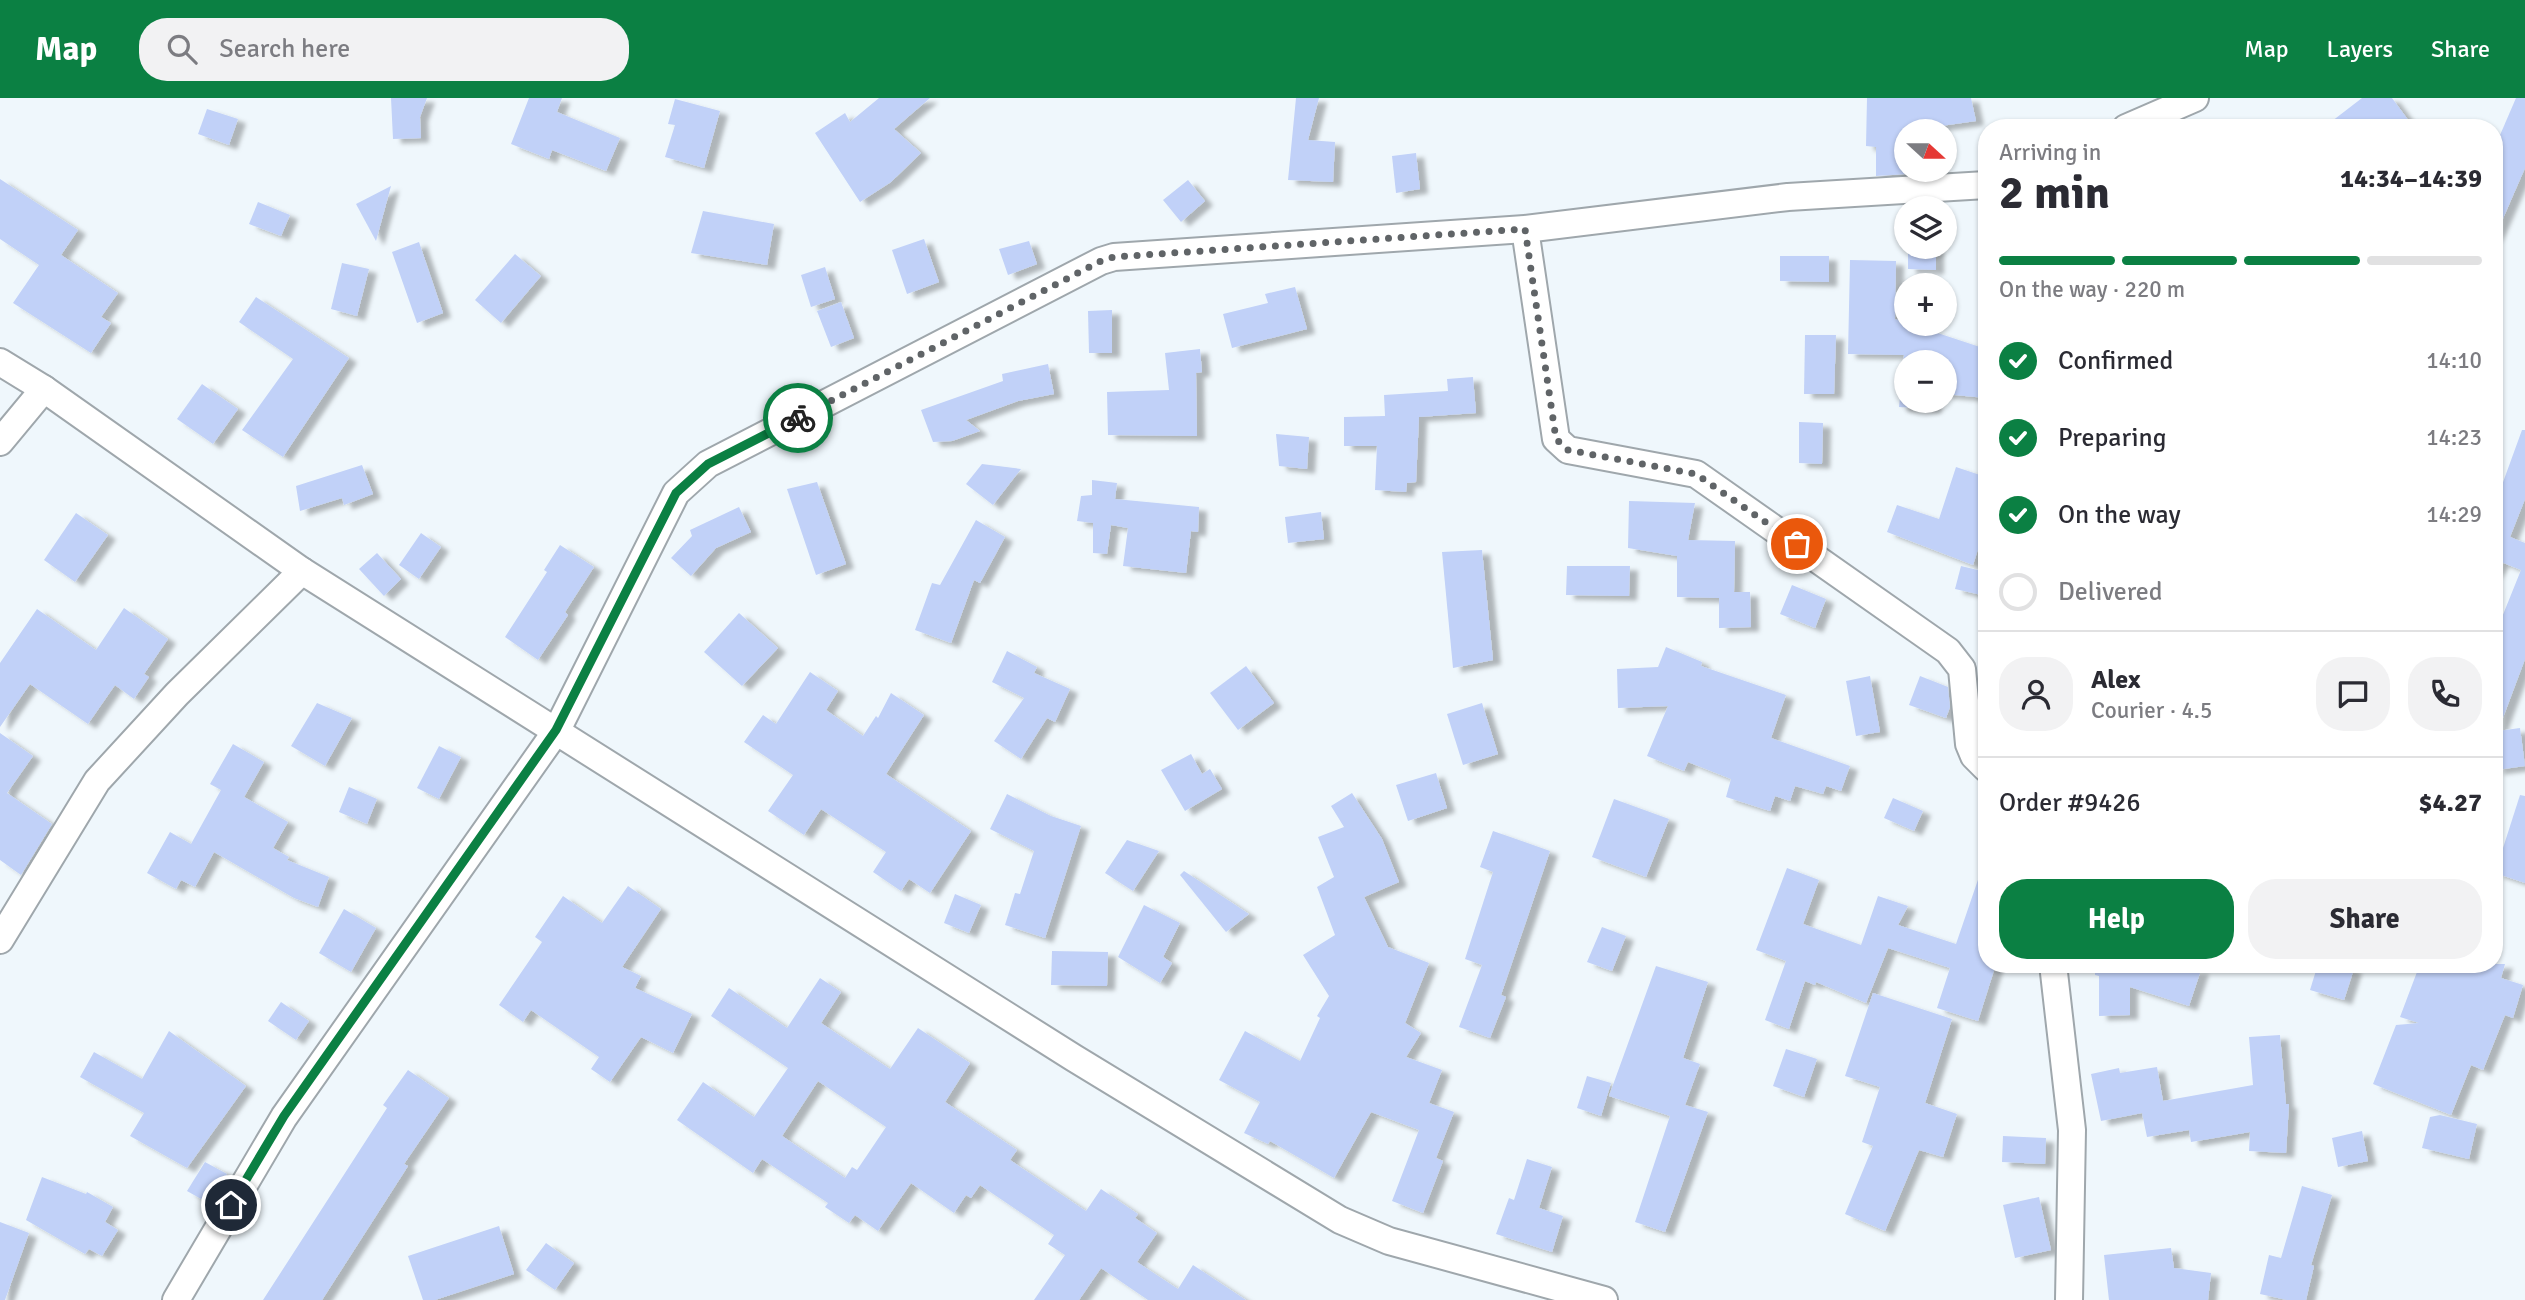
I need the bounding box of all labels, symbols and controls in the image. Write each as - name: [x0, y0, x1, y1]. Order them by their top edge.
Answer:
- search box: [139, 18, 629, 81]
- text: Map: [35, 29, 97, 70]
- icon: search: [163, 30, 201, 68]
- text: Search here: [219, 33, 350, 65]
- text: Map: [2244, 34, 2289, 64]
- text: Layers: [2327, 34, 2393, 64]
- text: Share: [2431, 34, 2490, 64]
- north arrow: [1894, 119, 1956, 182]
- map controls: [1894, 119, 1957, 413]
- text: Arriving in: [1999, 138, 2101, 167]
- text: 14:34–14:39: [2340, 163, 2482, 195]
- text: 2 min: [1999, 165, 2110, 221]
- button: layers: [1894, 196, 1957, 259]
- button: +: [1894, 273, 1957, 336]
- text: On the way · 220 m: [1999, 275, 2185, 304]
- icon: check: [1999, 342, 2037, 380]
- text: Confirmed: [2058, 345, 2173, 377]
- text: 14:10: [2426, 346, 2482, 375]
- button: −: [1894, 350, 1957, 413]
- courier: [763, 383, 833, 453]
- icon: bike: [779, 399, 817, 437]
- icon: check: [1999, 419, 2037, 457]
- text: Preparing: [2058, 422, 2166, 454]
- text: 14:23: [2426, 423, 2482, 452]
- icon: check: [1999, 496, 2037, 534]
- text: On the way: [2058, 499, 2181, 531]
- text: 14:29: [2426, 500, 2482, 529]
- pin: [1767, 514, 1827, 574]
- icon: bag: [1778, 525, 1816, 563]
- text: Delivered: [2058, 576, 2163, 608]
- button: person: [1999, 657, 2073, 731]
- button: chat: [2316, 657, 2390, 731]
- button: phone: [2408, 657, 2482, 731]
- text: Alex: [2091, 664, 2141, 696]
- text: Courier · 4.5: [2091, 696, 2212, 725]
- text: Order #9426: [1999, 787, 2140, 819]
- text: $4.27: [2418, 787, 2482, 819]
- button: Help: [1999, 879, 2234, 959]
- button: Share: [2248, 879, 2482, 959]
- pin: [201, 1175, 261, 1235]
- icon: home: [212, 1186, 250, 1224]

